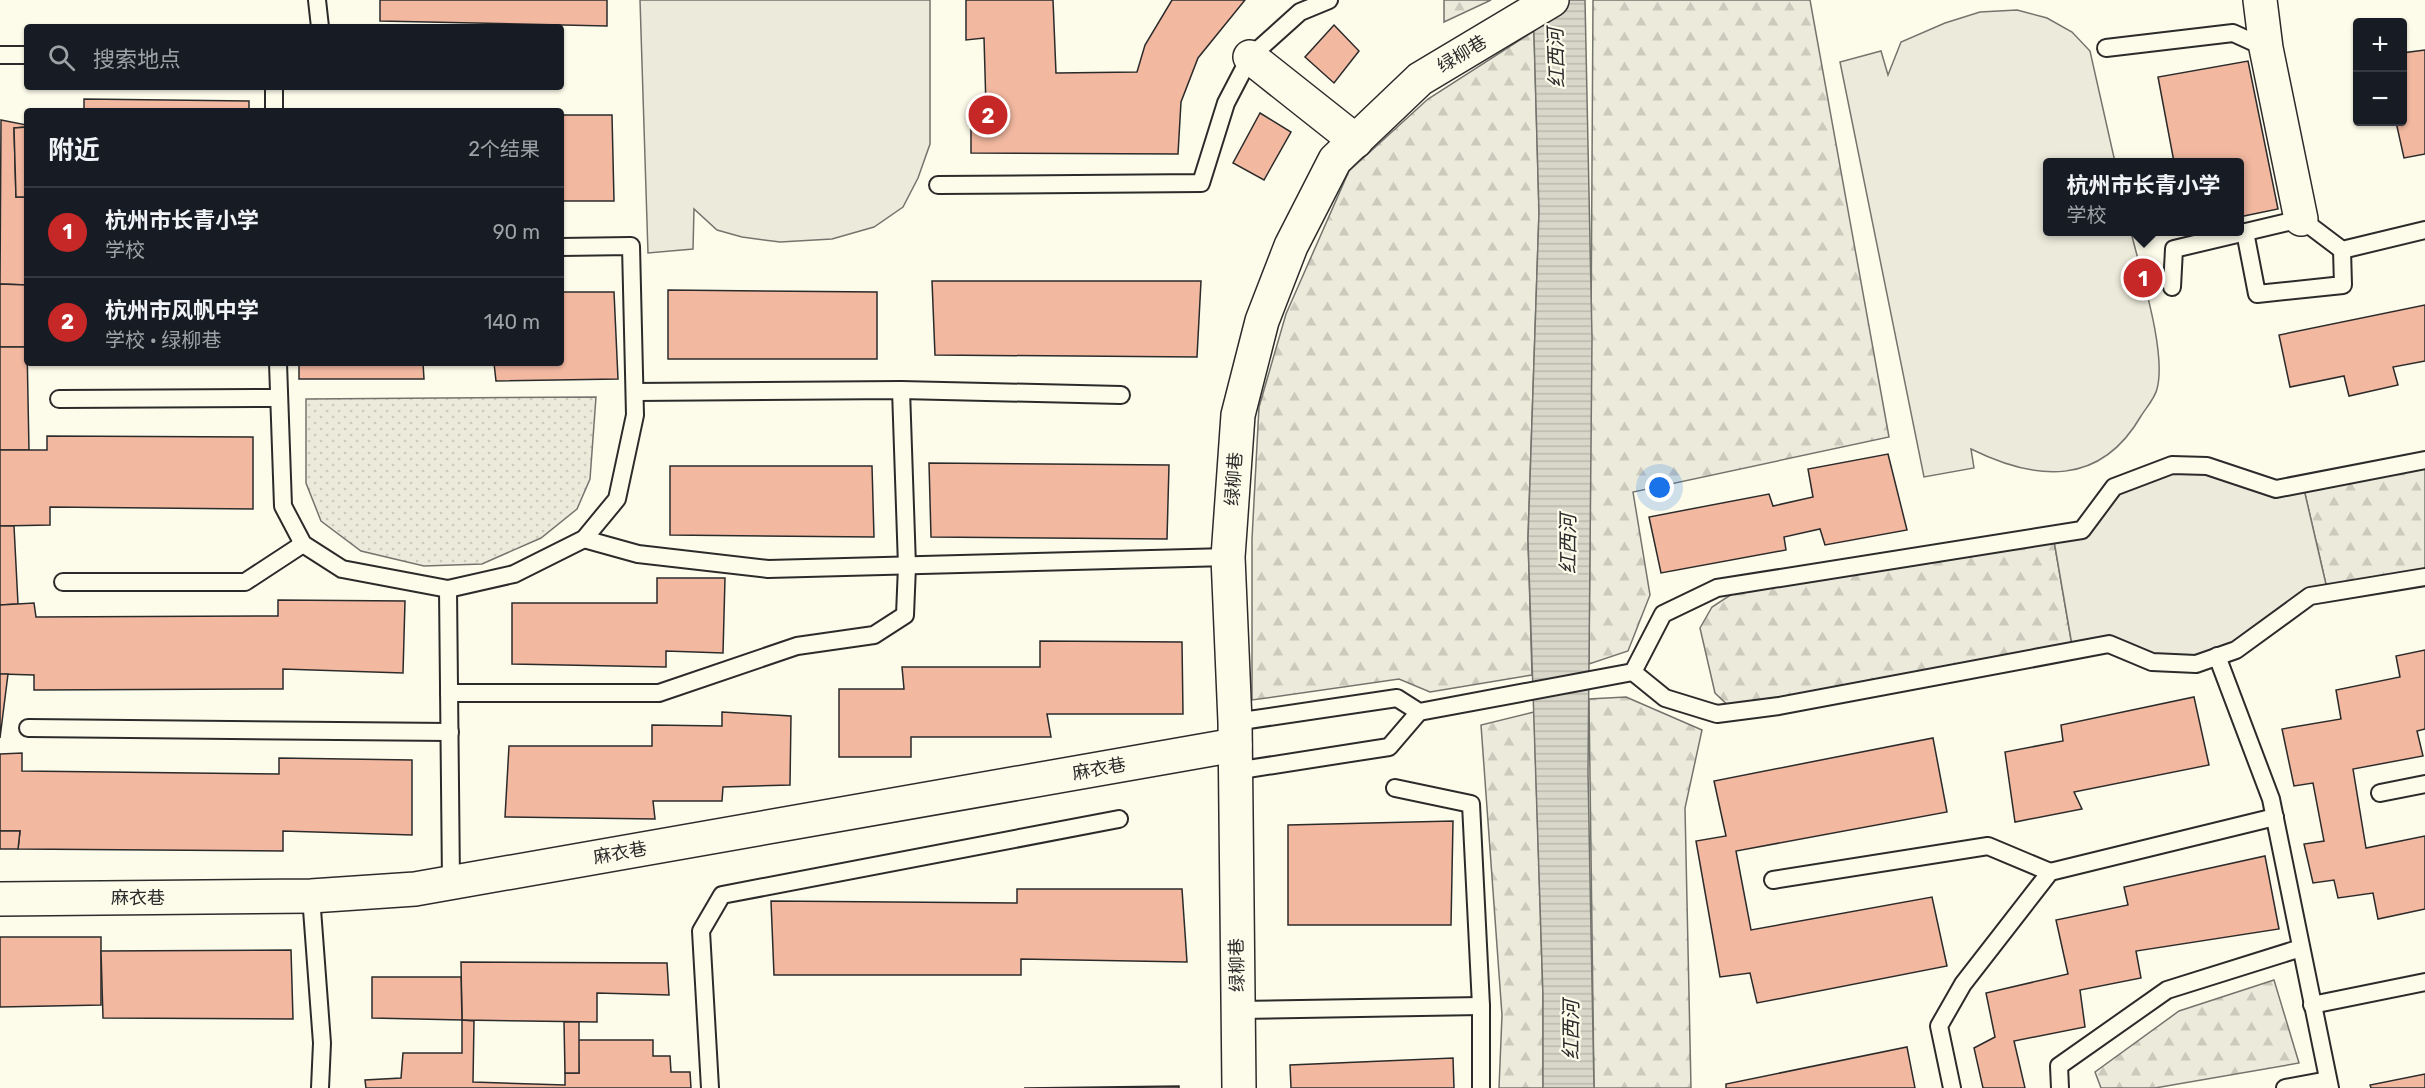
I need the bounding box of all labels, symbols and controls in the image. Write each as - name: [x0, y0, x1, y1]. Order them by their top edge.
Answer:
- map controls: [2353, 18, 2407, 126]
- button: +: [2353, 18, 2407, 72]
- search box: [24, 24, 564, 90]
- water label: 红西河: [1543, 24, 1569, 88]
- street label: 绿柳巷: [1433, 31, 1491, 77]
- icon: search: [45, 41, 78, 74]
- text: 搜索地点: [93, 46, 181, 73]
- button: −: [2353, 72, 2407, 126]
- pin: 2: [968, 92, 1008, 138]
- text: 附近: [48, 135, 100, 166]
- text: 2个结果: [468, 137, 540, 161]
- popup: [2043, 158, 2244, 236]
- text: 杭州市长青小学: [2066, 172, 2221, 199]
- text: 学校: [2066, 203, 2106, 227]
- text: 杭州市长青小学: [105, 207, 259, 234]
- text: 1: [63, 220, 72, 244]
- text: 90 m: [493, 220, 540, 244]
- text: 学校: [105, 238, 145, 262]
- pin: 1: [2124, 256, 2162, 300]
- text: 杭州市风帆中学: [105, 297, 259, 324]
- text: 2: [61, 310, 74, 334]
- text: 140 m: [484, 310, 540, 334]
- text: 学校 · 绿柳巷: [105, 328, 221, 352]
- street label: 绿柳巷: [1221, 451, 1247, 507]
- your location: [1645, 473, 1674, 502]
- water label: 红西河: [1556, 510, 1580, 574]
- street label: 麻衣巷: [1071, 753, 1127, 785]
- street label: 麻衣巷: [592, 837, 648, 869]
- street label: 麻衣巷: [111, 887, 165, 909]
- street label: 绿柳巷: [1226, 938, 1248, 992]
- water label: 红西河: [1559, 996, 1583, 1060]

